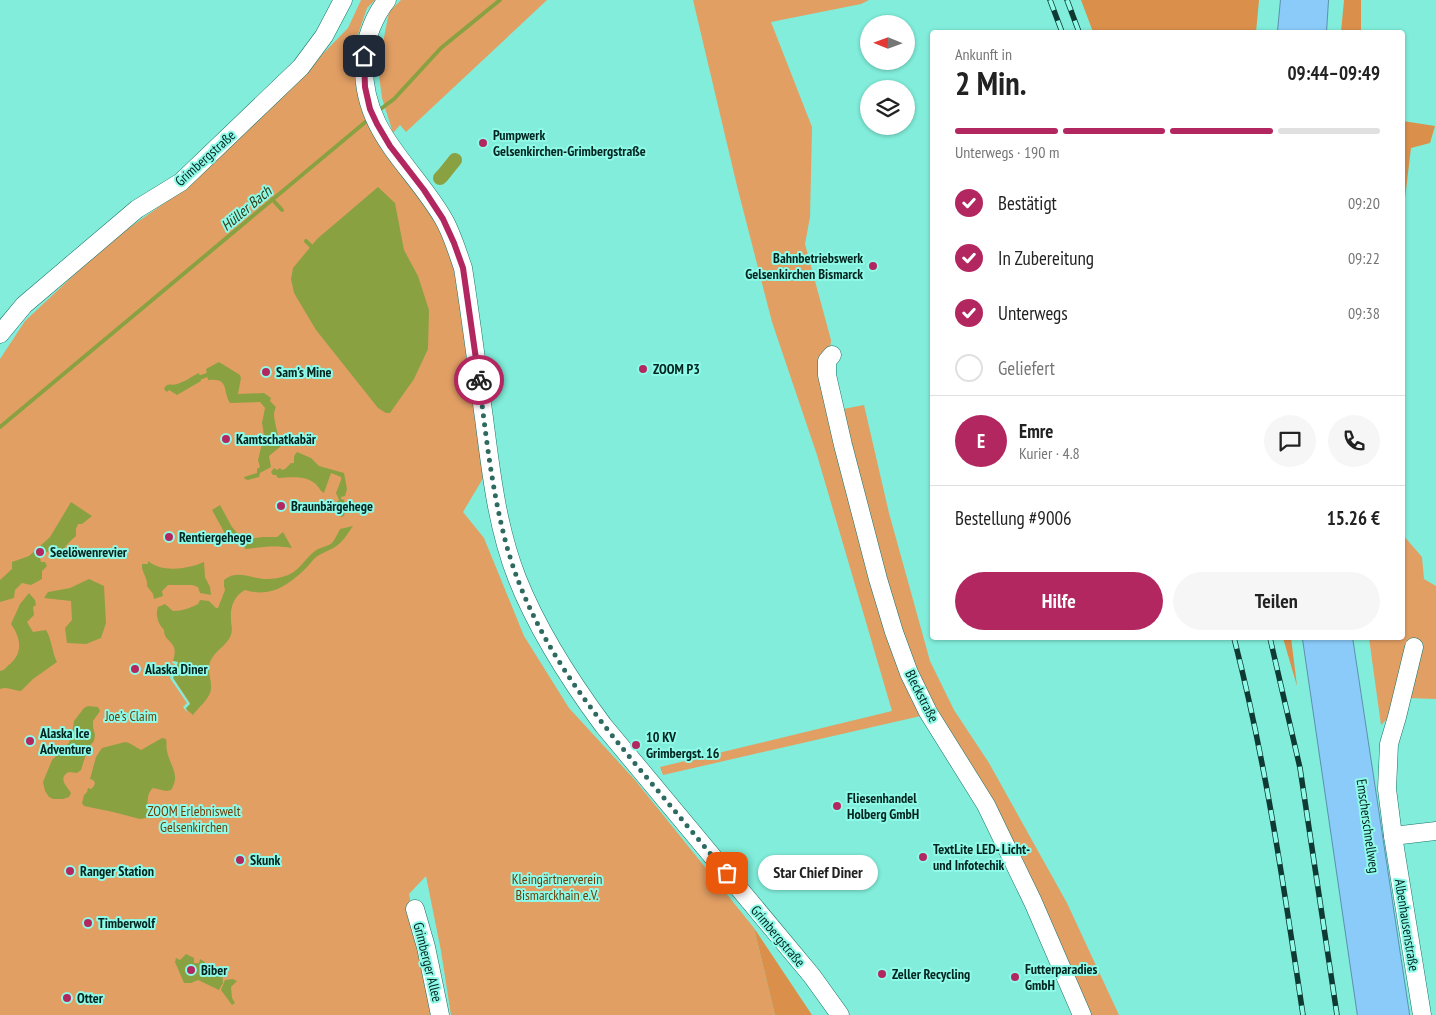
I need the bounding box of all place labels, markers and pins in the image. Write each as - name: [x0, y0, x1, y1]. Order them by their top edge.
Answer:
- pin: [343, 35, 385, 77]
- place label: Pumpwerk Gelsenkirchen-Grimbergstraße: [493, 126, 646, 160]
- marker: Pumpwerk Gelsenkirchen-Grimbergstraße: [477, 137, 489, 149]
- place label: Bahnbetriebswerk Gelsenkirchen Bismarck: [745, 249, 863, 283]
- marker: Bahnbetriebswerk Gelsenkirchen Bismarck: [867, 260, 879, 272]
- place label: ZOOM P3: [653, 360, 700, 378]
- place label: Sam’s Mine: [276, 363, 331, 381]
- marker: ZOOM P3: [637, 363, 649, 375]
- marker: Sam’s Mine: [260, 366, 272, 378]
- place label: Kamtschatkabär: [236, 430, 317, 448]
- marker: Kamtschatkabär: [220, 433, 232, 445]
- place label: Braunbärgehege: [291, 497, 373, 515]
- marker: Braunbärgehege: [275, 500, 287, 512]
- place label: Rentiergehege: [179, 528, 252, 546]
- marker: Rentiergehege: [163, 531, 175, 543]
- place label: Seelöwenrevier: [50, 543, 128, 561]
- marker: Seelöwenrevier: [34, 546, 46, 558]
- place label: Alaska Diner: [144, 660, 208, 678]
- marker: Alaska Diner: [129, 663, 141, 675]
- place label: Alaska Ice Adventure: [39, 724, 91, 758]
- place label: 10 KV Grimbergst. 16: [646, 728, 720, 762]
- marker: Alaska Ice Adventure: [24, 735, 36, 747]
- marker: 10 KV Grimbergst. 16: [630, 739, 642, 751]
- place label: Fliesenhandel Holberg GmbH: [847, 789, 919, 823]
- marker: Fliesenhandel Holberg GmbH: [831, 800, 843, 812]
- place label: TextLite LED- Licht- und Infotechik: [933, 840, 1030, 874]
- place label: Skunk: [250, 851, 280, 869]
- marker: TextLite LED- Licht- und Infotechik: [917, 851, 929, 863]
- pin: [706, 852, 748, 894]
- marker: Skunk: [234, 854, 246, 866]
- callout: Star Chief Diner: [757, 856, 877, 890]
- place label: Ranger Station: [80, 862, 154, 880]
- marker: Ranger Station: [64, 865, 76, 877]
- place label: Timberwolf: [98, 914, 156, 932]
- marker: Timberwolf: [82, 917, 94, 929]
- place label: Futterparadies GmbH: [1025, 960, 1098, 994]
- place label: Biber: [201, 961, 228, 979]
- marker: Biber: [185, 964, 197, 976]
- place label: Zeller Recycling: [892, 965, 970, 983]
- marker: Zeller Recycling: [876, 968, 888, 980]
- marker: Futterparadies GmbH: [1009, 971, 1021, 983]
- place label: Otter: [77, 989, 104, 1007]
- marker: Otter: [61, 992, 73, 1004]

